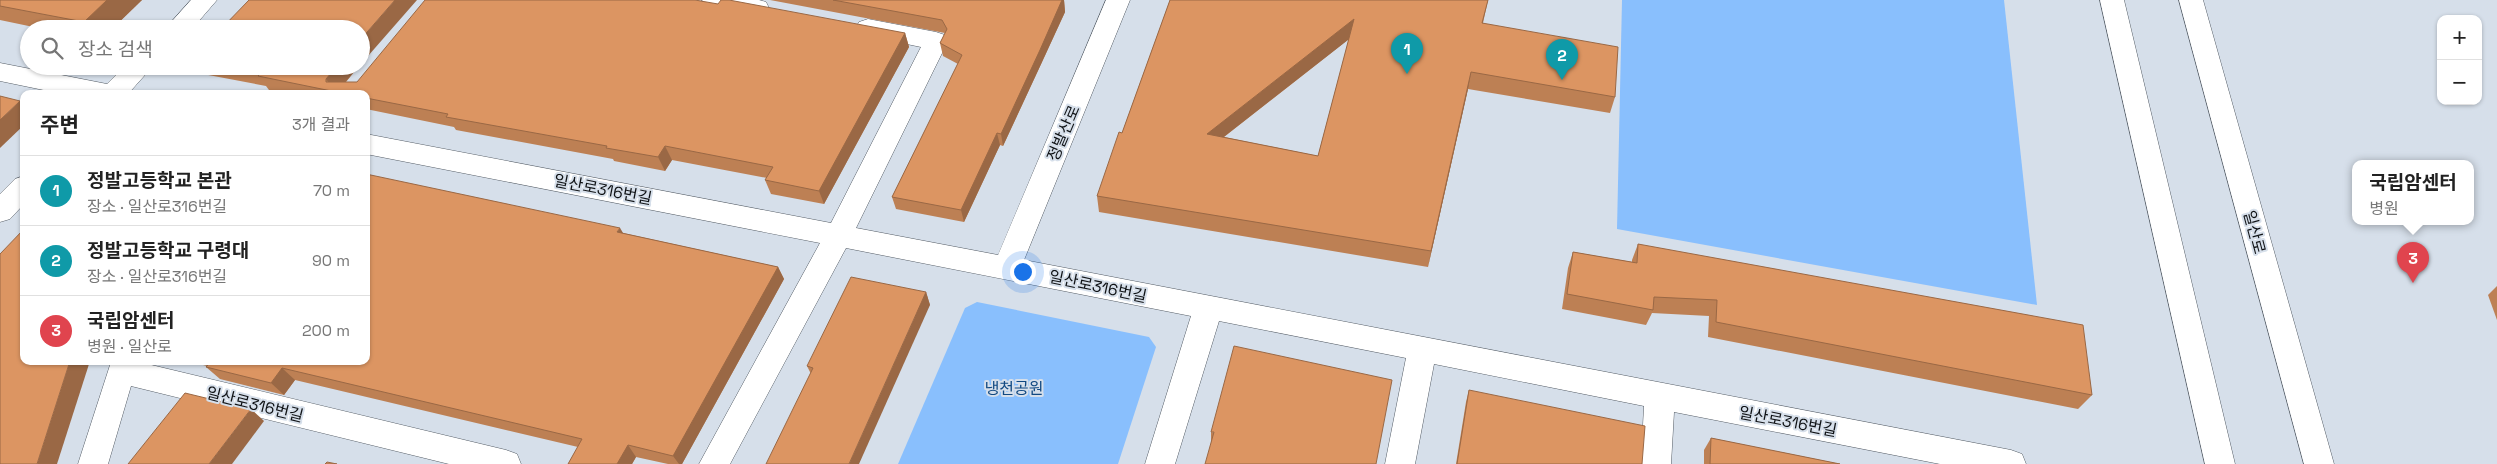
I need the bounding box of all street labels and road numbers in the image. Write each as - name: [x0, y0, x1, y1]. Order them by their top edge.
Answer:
- street label: 정발산로: [1042, 102, 1085, 164]
- street label: 일산로316번길: [552, 170, 654, 209]
- street label: 일산로: [2239, 208, 2270, 256]
- street label: 일산로316번길: [1047, 266, 1149, 307]
- street label: 일산로316번길: [204, 382, 306, 427]
- street label: 일산로316번길: [1737, 402, 1839, 441]

